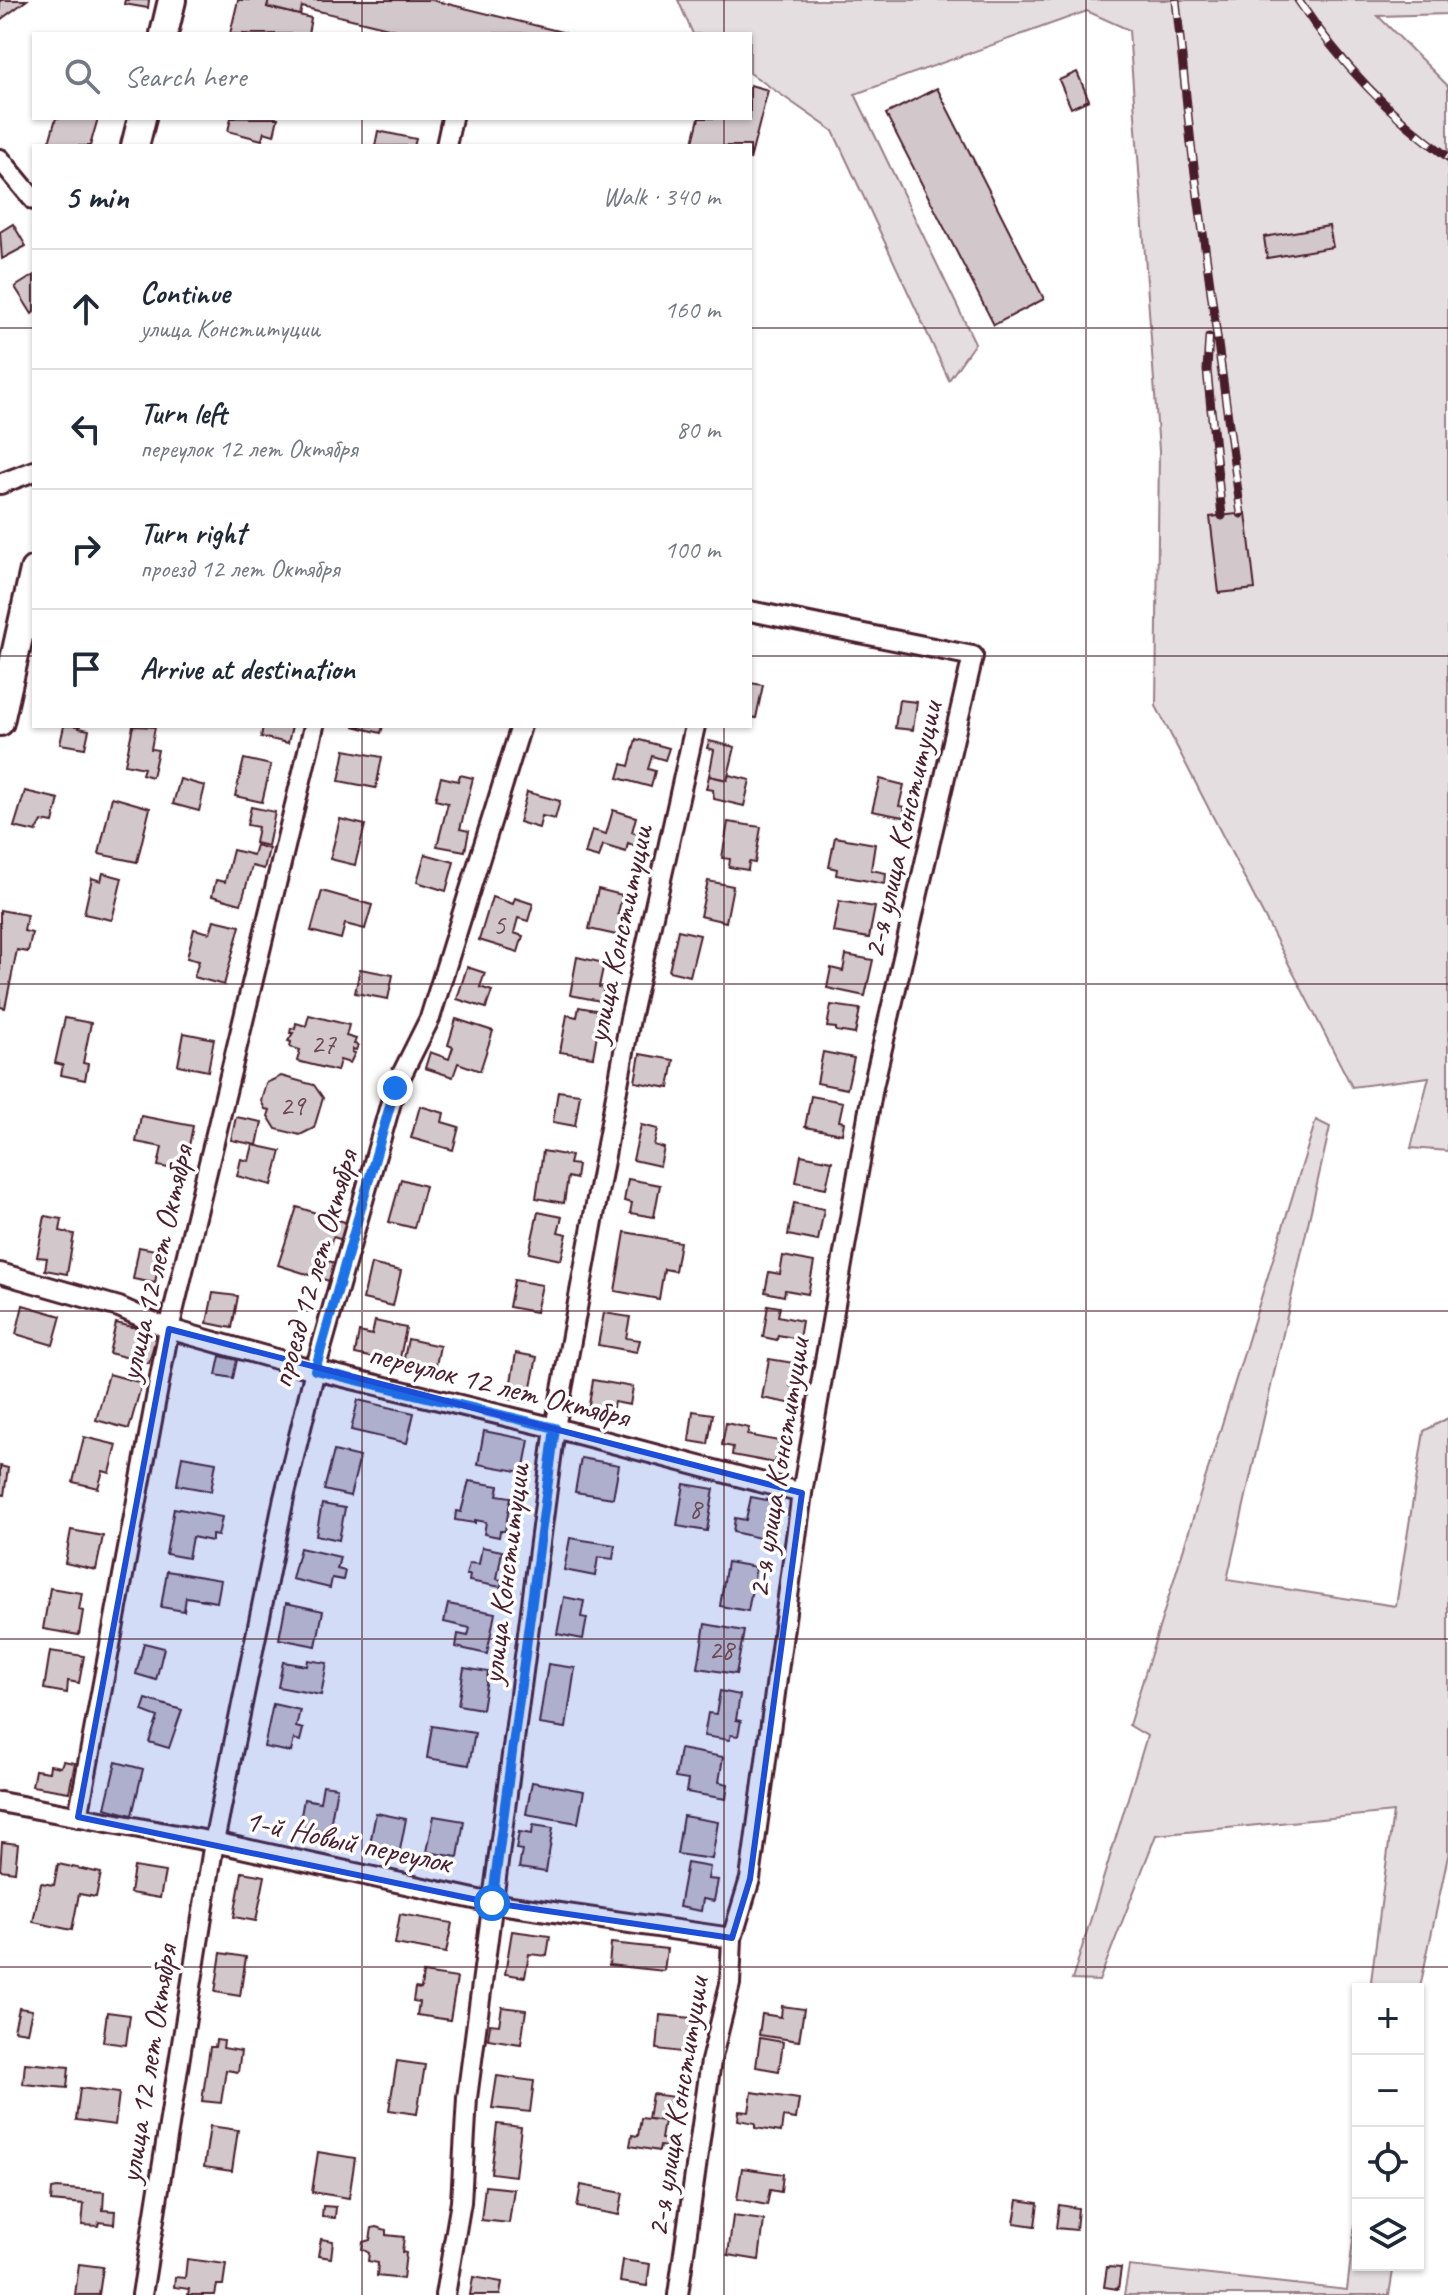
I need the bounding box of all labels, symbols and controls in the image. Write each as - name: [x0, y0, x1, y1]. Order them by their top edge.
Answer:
- search box: [32, 32, 752, 120]
- icon: search: [60, 54, 104, 98]
- text: Search here: [124, 57, 246, 95]
- text: 5 min: [64, 175, 129, 218]
- text: Walk · 340 m: [603, 180, 720, 213]
- text: Continue: [140, 274, 230, 312]
- icon: ahead: [64, 287, 108, 331]
- text: 160 m: [664, 293, 720, 326]
- text: улица Конституции: [140, 312, 320, 345]
- text: Turn left: [140, 394, 227, 432]
- icon: left: [64, 407, 108, 451]
- text: 80 m: [676, 413, 720, 446]
- text: переулок 12 лет Октября: [140, 432, 357, 465]
- text: Turn right: [140, 514, 245, 552]
- icon: right: [64, 527, 108, 571]
- text: 100 m: [664, 533, 720, 566]
- text: проезд 12 лет Октября: [140, 552, 339, 585]
- icon: arrive: [64, 647, 108, 691]
- text: Arrive at destination: [140, 650, 355, 688]
- street label: 2-я улица Конституции: [853, 695, 952, 962]
- street label: улица Конституции: [576, 820, 662, 1049]
- house number: 5: [493, 907, 507, 942]
- house number: 27: [310, 1026, 337, 1061]
- route end: [377, 1070, 413, 1106]
- house number: 29: [279, 1088, 307, 1123]
- street label: улица 12 лет Октября: [109, 1139, 203, 1387]
- street label: проезд 12 лет Октября: [260, 1143, 368, 1393]
- street label: переулок 12 лет Октября: [364, 1333, 636, 1438]
- street label: 2-я улица Конституции: [737, 1333, 819, 1601]
- street label: улица Конституции: [471, 1460, 539, 1688]
- house number: 8: [689, 1491, 704, 1526]
- house number: 28: [708, 1632, 736, 1667]
- street label: 1-й Новый переулок: [241, 1799, 458, 1884]
- route start: [474, 1885, 510, 1921]
- street label: улица 12 лет Октября: [109, 1940, 187, 2188]
- street label: 2-я улица Конституции: [636, 1972, 718, 2240]
- map controls: [1352, 1983, 1424, 2271]
- button: +: [1352, 1983, 1424, 2055]
- button: −: [1352, 2055, 1424, 2127]
- button: locate: [1352, 2127, 1424, 2199]
- button: layers: [1352, 2199, 1424, 2271]

